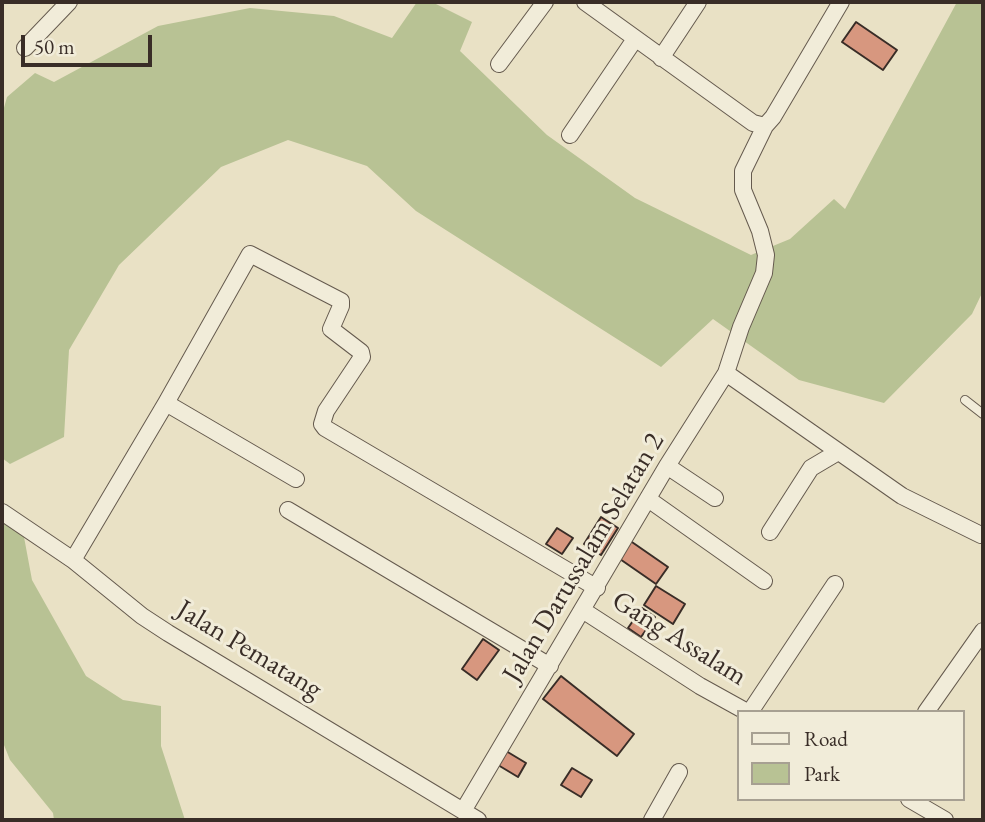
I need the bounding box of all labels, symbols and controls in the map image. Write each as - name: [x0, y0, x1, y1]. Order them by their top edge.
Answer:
- scale bar: [24, 21, 156, 65]
- text: 50 m: [34, 33, 75, 60]
- street label: Jalan Darussalam Selatan 2: [496, 427, 672, 689]
- street label: Gang Assalam: [605, 584, 753, 694]
- street label: Jalan Pematang: [170, 593, 328, 707]
- legend: [736, 710, 964, 801]
- text: Road: [804, 725, 848, 752]
- text: Park: [804, 760, 840, 787]

